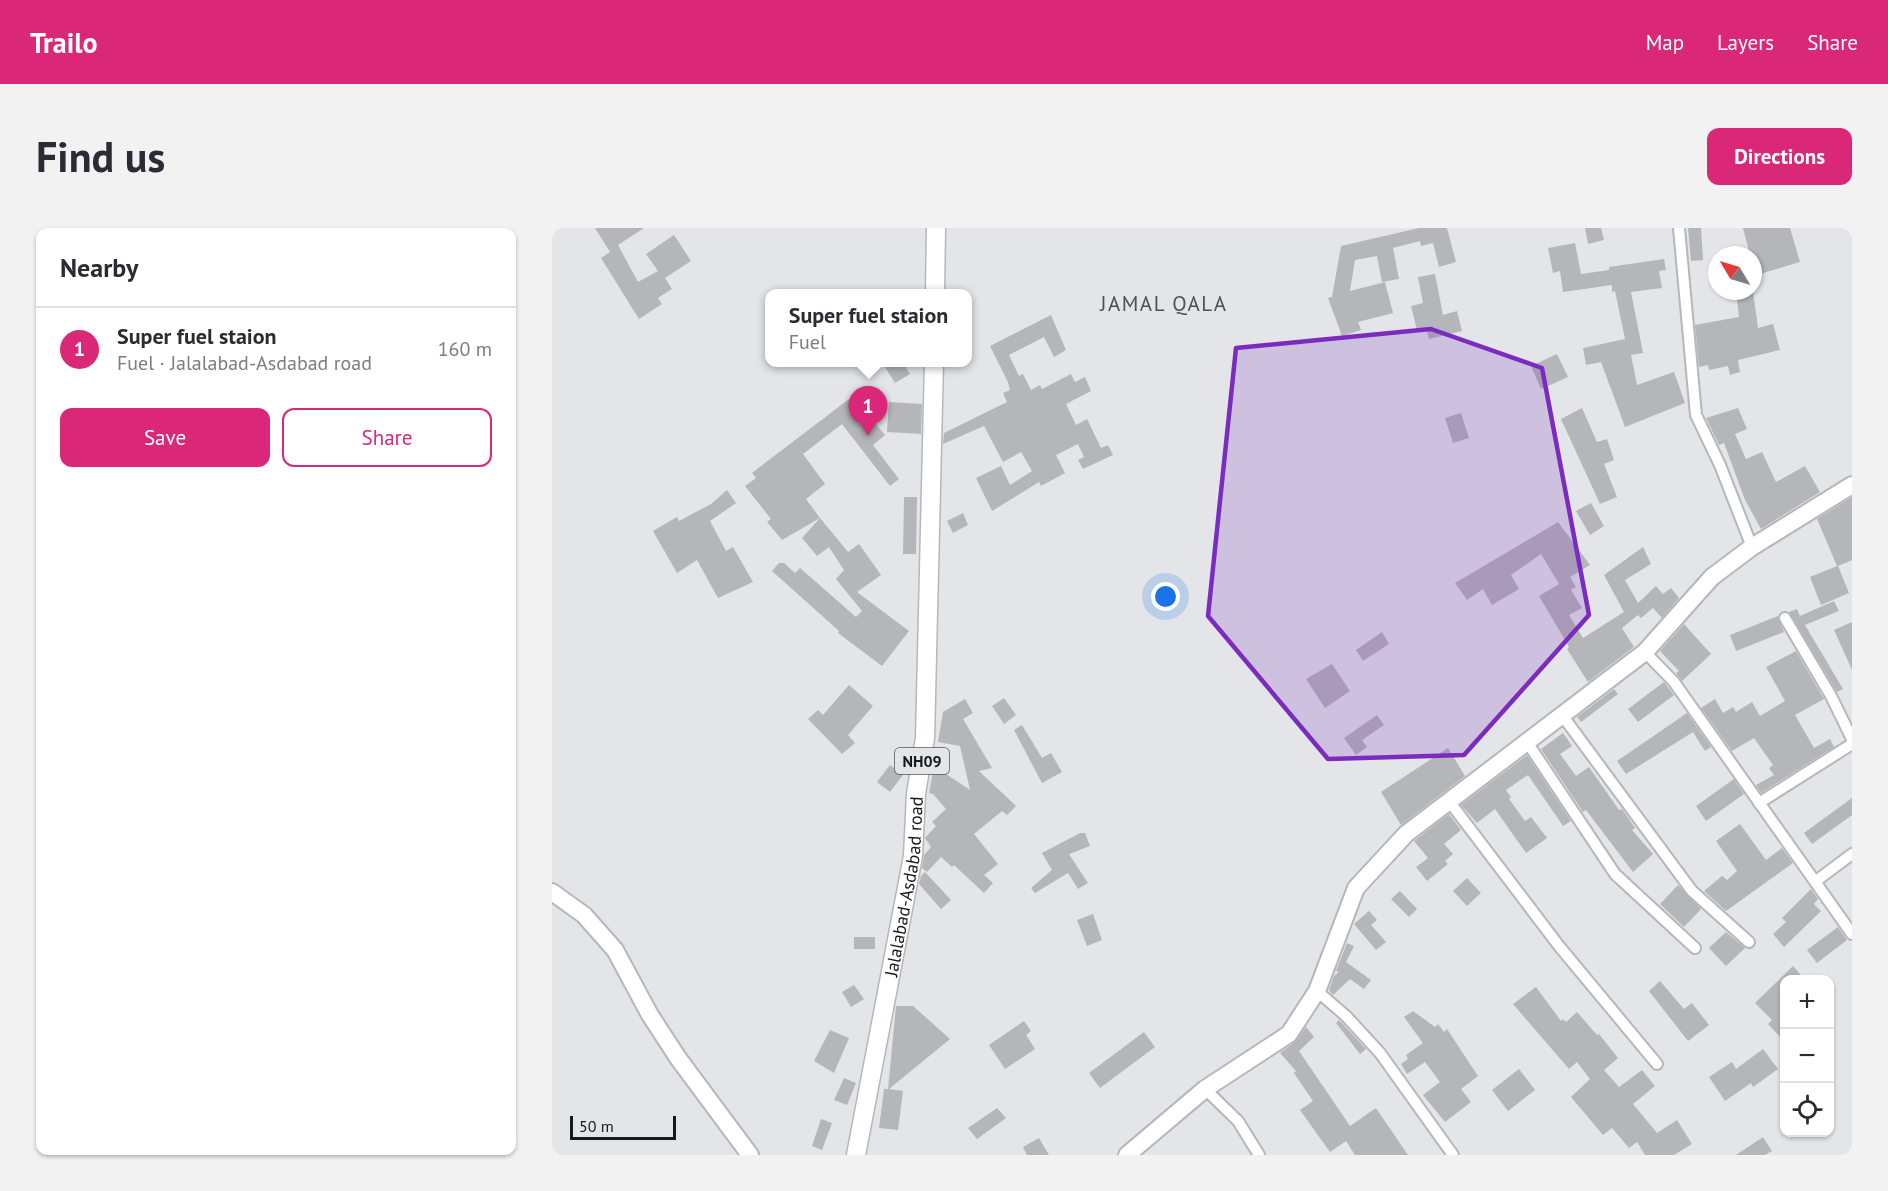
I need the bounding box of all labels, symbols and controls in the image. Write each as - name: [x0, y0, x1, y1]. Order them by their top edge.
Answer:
- text: Trailo: [30, 24, 97, 61]
- text: Map: [1646, 29, 1684, 56]
- text: Layers: [1717, 29, 1774, 56]
- text: Share: [1807, 29, 1858, 56]
- button: Directions: [1707, 128, 1852, 185]
- text: Find us: [36, 129, 165, 184]
- north arrow: [1708, 246, 1762, 300]
- text: Nearby: [60, 251, 138, 284]
- popup: [765, 289, 972, 367]
- district label: JAMAL QALA: [1099, 290, 1228, 317]
- text: Super fuel staion: [789, 301, 948, 329]
- text: Super fuel staion: [117, 322, 277, 350]
- text: Fuel: [789, 329, 826, 355]
- text: 1: [74, 336, 85, 362]
- text: 160 m: [438, 336, 492, 362]
- text: Fuel · Jalalabad-Asdabad road: [117, 350, 372, 376]
- pin: 1: [848, 386, 888, 436]
- button: Save: [60, 408, 270, 467]
- button: Share: [282, 408, 492, 467]
- your location: [1151, 582, 1180, 611]
- road number: NH09: [895, 748, 949, 774]
- street label: Jalalabad-Asdabad road: [879, 796, 927, 979]
- map controls: [1780, 975, 1834, 1137]
- button: +: [1780, 975, 1834, 1029]
- button: −: [1780, 1029, 1834, 1083]
- button: locate: [1780, 1083, 1834, 1137]
- scale bar: [570, 1113, 676, 1140]
- text: 50 m: [579, 1116, 614, 1136]

